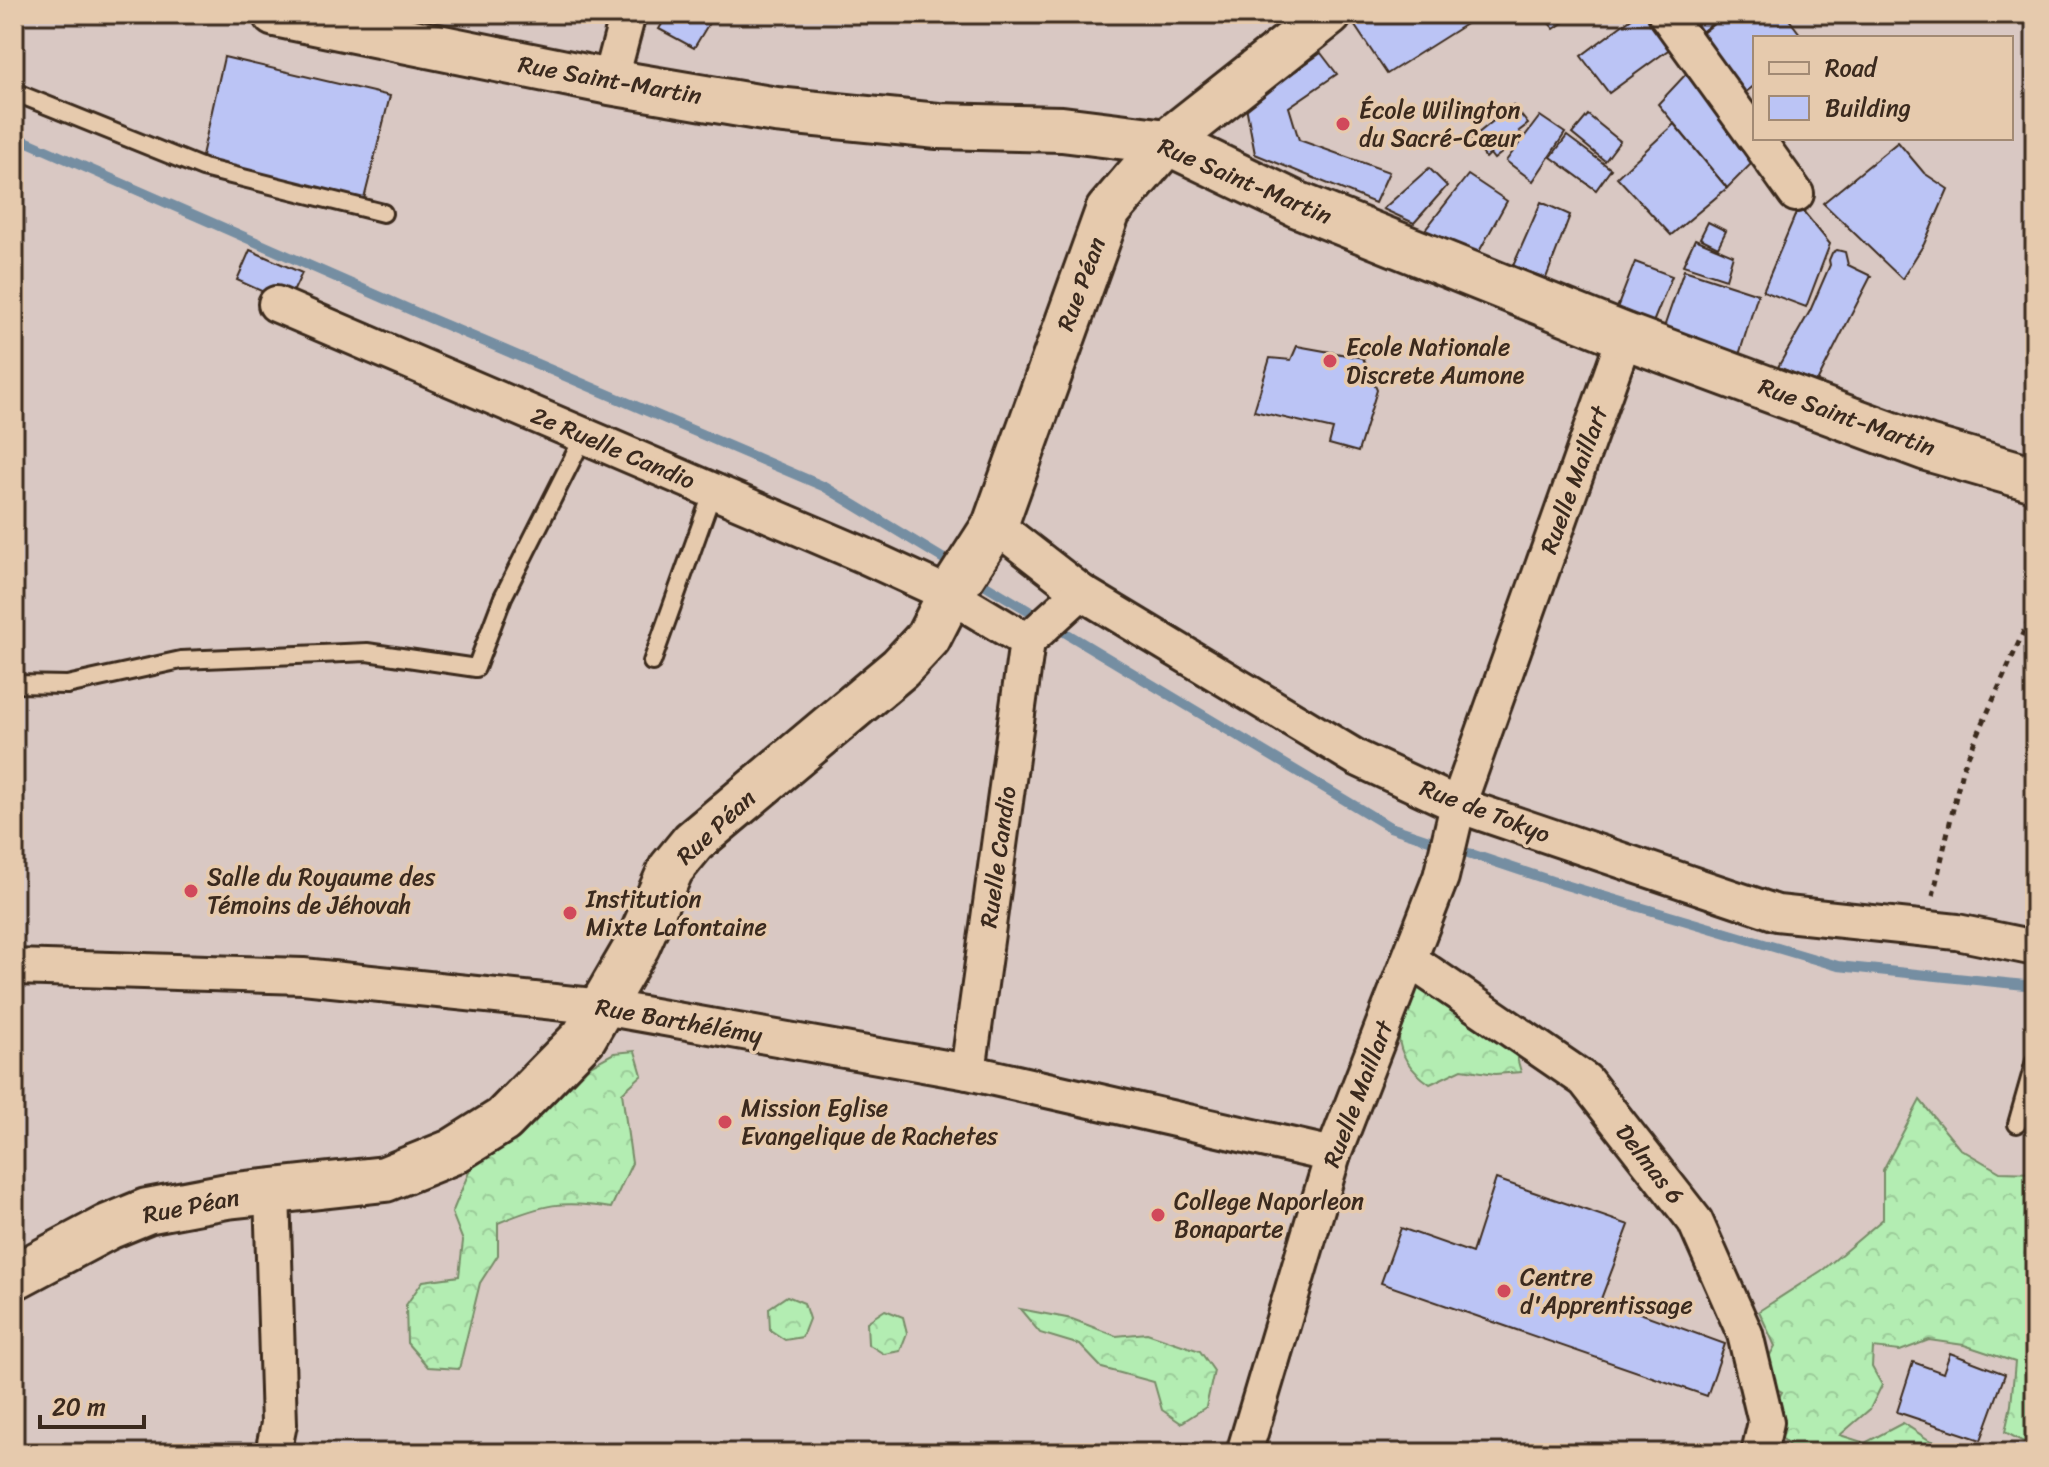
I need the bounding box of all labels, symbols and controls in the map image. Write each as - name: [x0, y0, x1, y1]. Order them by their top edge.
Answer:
- legend: [1753, 36, 2013, 140]
- street label: Rue Saint-Martin: [515, 43, 705, 117]
- text: Road: [1825, 47, 1879, 89]
- text: Building: [1825, 87, 1911, 129]
- place label: École Wilington du Sacré-Cœur: [1359, 89, 1522, 159]
- marker: École Wilington du Sacré-Cœur: [1334, 115, 1352, 133]
- street label: Rue Saint-Martin: [1151, 125, 1339, 237]
- street label: Rue Péan: [1045, 231, 1117, 337]
- place label: Ecole Nationale Discrete Aumone: [1346, 326, 1525, 396]
- marker: Ecole Nationale Discrete Aumone: [1321, 352, 1339, 370]
- street label: Rue Saint-Martin: [1753, 366, 1941, 469]
- street label: 2e Ruelle Candio: [524, 394, 702, 502]
- street label: Ruelle Maillart: [1528, 399, 1621, 560]
- street label: Rue de Tokyo: [1413, 767, 1557, 855]
- street label: Rue Péan: [666, 778, 766, 876]
- street label: Ruelle Candio: [967, 783, 1029, 930]
- place label: Salle du Royaume des Témoins de Jéhovah: [207, 856, 436, 926]
- place label: Institution Mixte Lafontaine: [585, 878, 767, 948]
- marker: Salle du Royaume des Témoins de Jéhovah: [182, 882, 200, 900]
- marker: Institution Mixte Lafontaine: [561, 904, 579, 922]
- street label: Rue Barthélémy: [592, 986, 766, 1056]
- street label: Ruelle Maillart: [1311, 1013, 1406, 1174]
- place label: Mission Eglise Evangelique de Rachetes: [741, 1087, 999, 1157]
- marker: Mission Eglise Evangelique de Rachetes: [716, 1113, 734, 1131]
- street label: Delmas 6: [1605, 1114, 1695, 1214]
- street label: Rue Péan: [139, 1176, 243, 1236]
- place label: College Naporleon Bonaparte: [1174, 1180, 1364, 1250]
- marker: College Naporleon Bonaparte: [1149, 1206, 1167, 1224]
- place label: Centre d'Apprentissage: [1520, 1256, 1693, 1326]
- marker: Centre d'Apprentissage: [1495, 1282, 1513, 1300]
- scale bar: [40, 1379, 144, 1429]
- text: 20 m: [52, 1386, 106, 1428]

